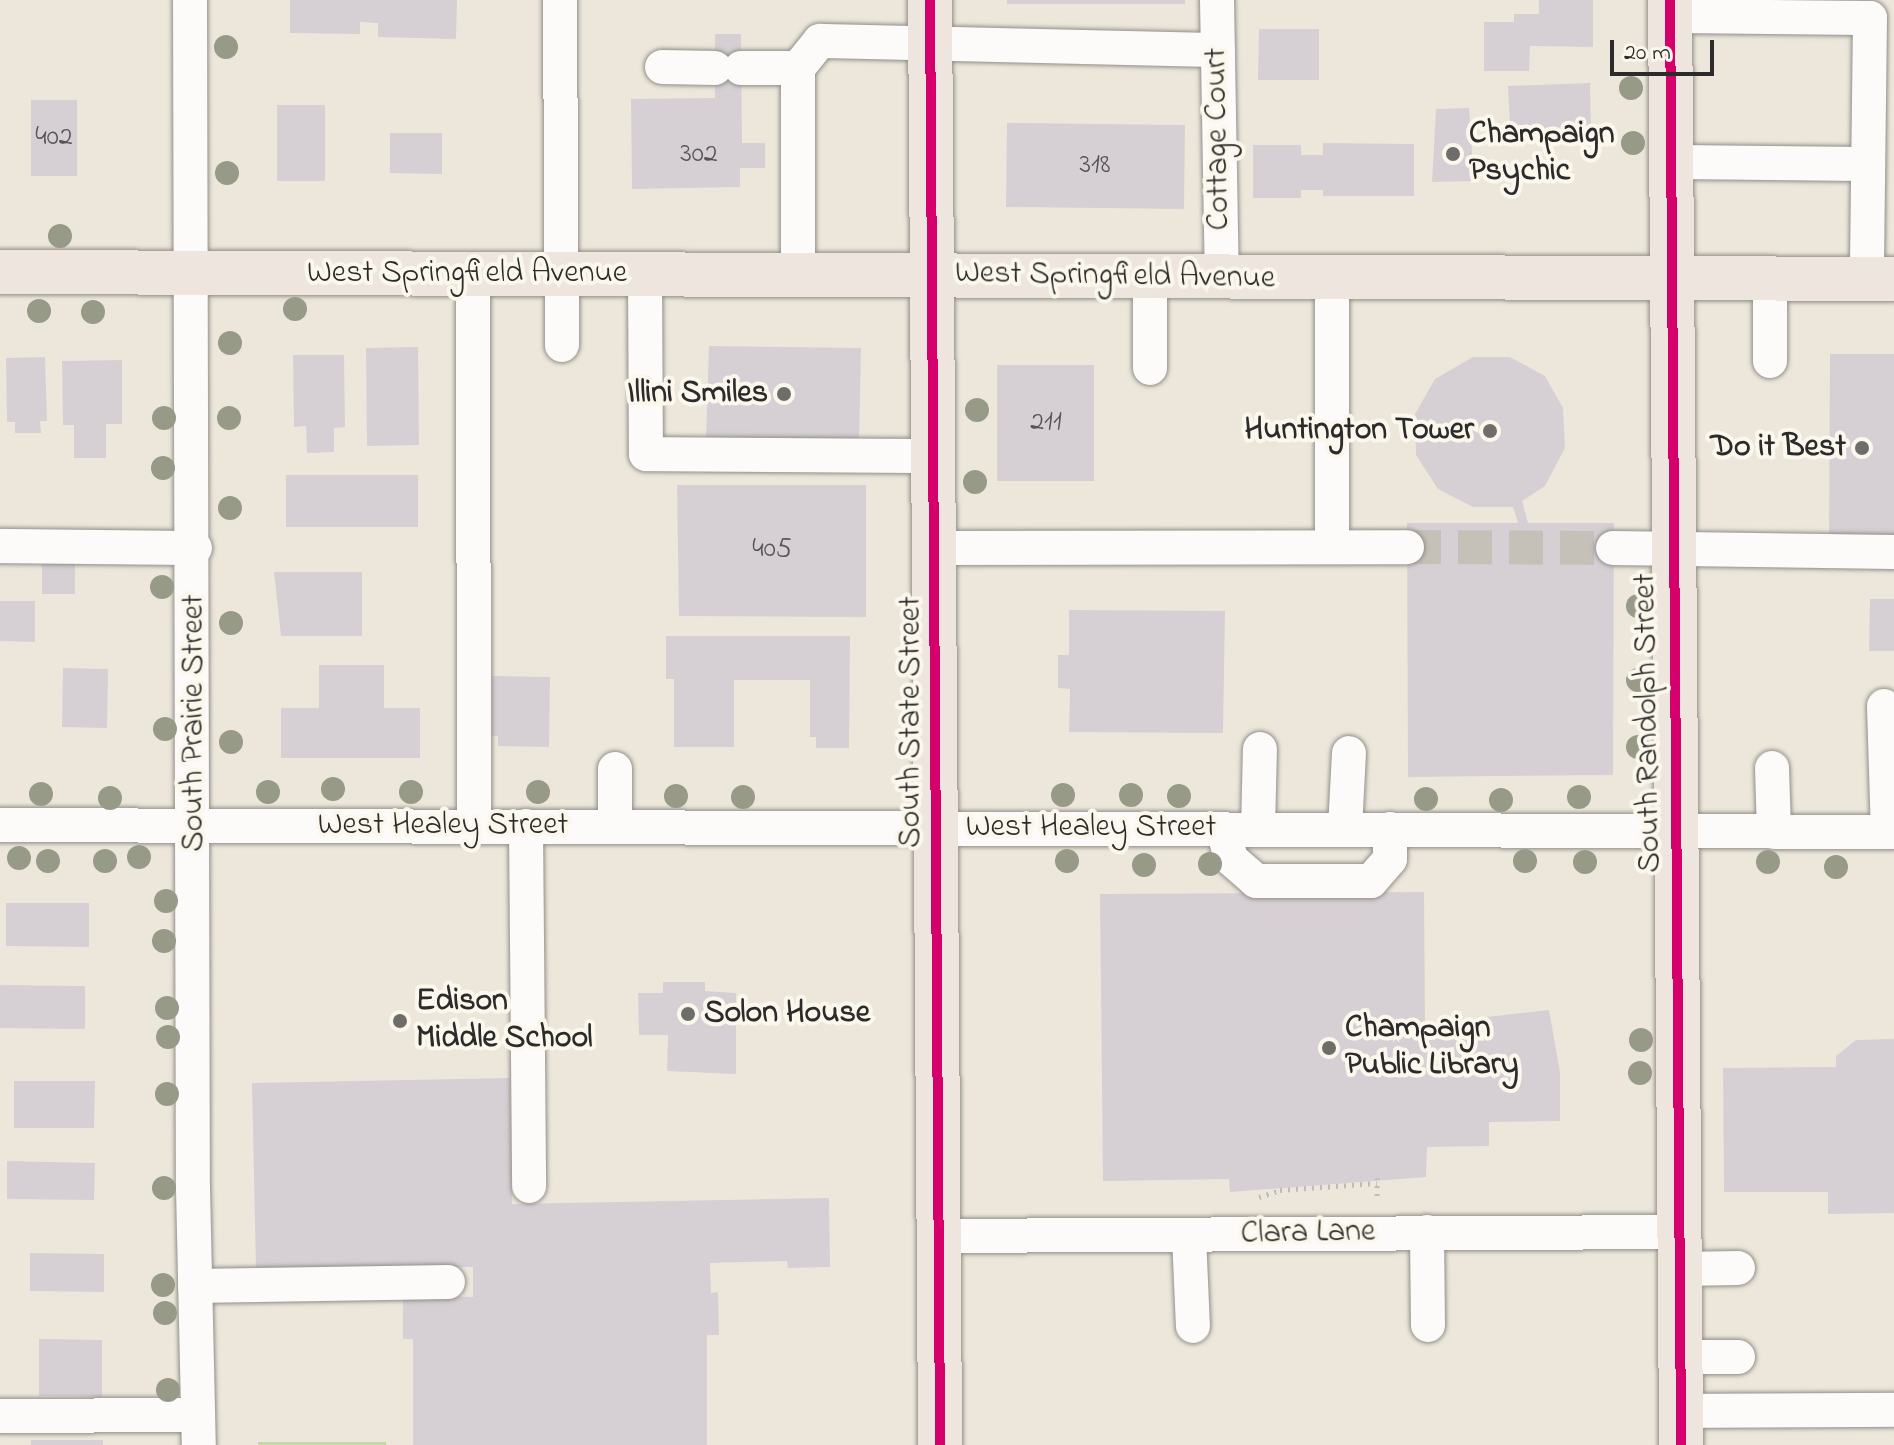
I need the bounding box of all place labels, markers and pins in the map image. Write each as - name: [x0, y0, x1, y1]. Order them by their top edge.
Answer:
- place label: Champaign Psychic: [1469, 117, 1615, 192]
- marker: Champaign Psychic: [1444, 145, 1462, 163]
- place label: Illini Smiles: [627, 375, 768, 413]
- marker: Illini Smiles: [775, 385, 793, 403]
- place label: Huntington Tower: [1245, 412, 1474, 450]
- marker: Huntington Tower: [1481, 422, 1499, 440]
- place label: Do it Best: [1710, 429, 1846, 467]
- marker: Do it Best: [1853, 439, 1871, 457]
- place label: Edison Middle School: [416, 984, 593, 1059]
- place label: Solon House: [704, 995, 870, 1033]
- marker: Solon House: [679, 1005, 697, 1023]
- place label: Champaign Public Library: [1345, 1011, 1519, 1086]
- marker: Edison Middle School: [391, 1012, 409, 1030]
- marker: Champaign Public Library: [1320, 1039, 1338, 1057]

